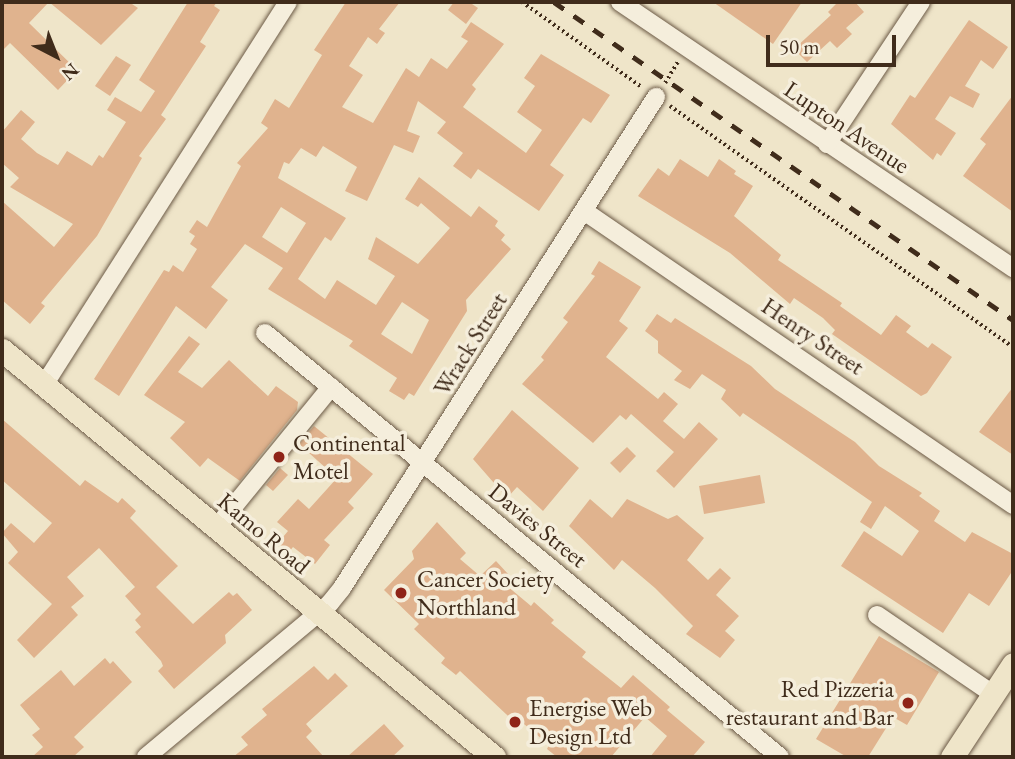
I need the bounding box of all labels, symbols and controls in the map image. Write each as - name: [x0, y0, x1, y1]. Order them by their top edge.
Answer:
- north arrow: [21, 21, 91, 91]
- scale bar: [770, 21, 900, 65]
- text: 50 m: [779, 33, 820, 60]
- text: N: [56, 58, 84, 86]
- street label: Lupton Avenue: [779, 75, 915, 179]
- street label: Wrack Street: [427, 287, 513, 401]
- street label: Henry Street: [756, 291, 870, 381]
- place label: Continental Motel: [293, 429, 406, 485]
- marker: Continental Motel: [271, 449, 287, 465]
- street label: Davies Street: [483, 477, 593, 573]
- street label: Kamo Road: [212, 486, 316, 580]
- place label: Cancer Society Northland: [417, 565, 554, 621]
- marker: Cancer Society Northland: [391, 583, 411, 603]
- place label: Red Pizzeria restaurant and Bar: [726, 675, 894, 731]
- place label: Energise Web Design Ltd: [529, 694, 652, 750]
- marker: Red Pizzeria restaurant and Bar: [900, 695, 916, 711]
- marker: Energise Web Design Ltd: [507, 714, 523, 730]

